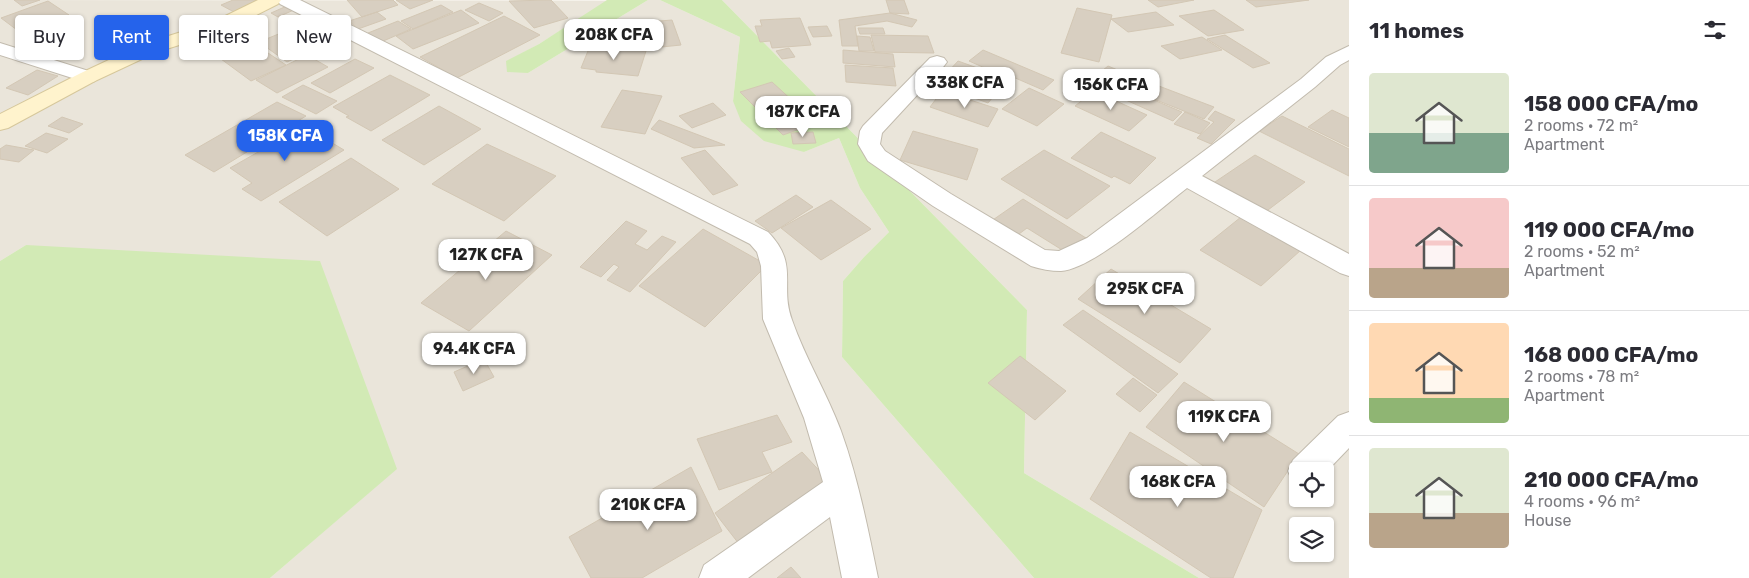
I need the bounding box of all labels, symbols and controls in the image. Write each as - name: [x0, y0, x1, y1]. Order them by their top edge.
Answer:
- chip: Buy: [15, 15, 84, 60]
- chip: Rent: [94, 15, 169, 60]
- chip: Filters: [179, 15, 268, 60]
- chip: New: [278, 15, 351, 60]
- icon: filters: [1701, 16, 1729, 44]
- pin: 208K CFA: [562, 18, 666, 61]
- text: 11 homes: [1369, 18, 1464, 43]
- text: 208K CFA: [575, 25, 653, 44]
- pin: 338K CFA: [913, 66, 1017, 109]
- pin: 156K CFA: [1059, 68, 1163, 111]
- text: 338K CFA: [926, 73, 1004, 92]
- text: 156K CFA: [1074, 75, 1148, 94]
- text: 158 000 CFA/mo: [1524, 91, 1698, 116]
- icon: home: [1409, 93, 1469, 153]
- pin: 187K CFA: [751, 96, 855, 138]
- text: 187K CFA: [766, 102, 840, 121]
- text: 2 rooms · 72 m²: [1524, 116, 1638, 135]
- pin: 158K CFA: [233, 120, 337, 162]
- text: 158K CFA: [247, 126, 323, 145]
- text: Apartment: [1524, 135, 1604, 154]
- text: 119 000 CFA/mo: [1524, 217, 1694, 242]
- icon: home: [1409, 218, 1469, 278]
- pin: 127K CFA: [434, 238, 538, 281]
- text: 2 rooms · 52 m²: [1524, 242, 1640, 261]
- text: 127K CFA: [449, 245, 523, 264]
- text: Apartment: [1524, 261, 1604, 280]
- pin: 295K CFA: [1093, 272, 1197, 315]
- text: 295K CFA: [1107, 279, 1183, 298]
- pin: 94.4K CFA: [417, 332, 531, 375]
- text: 94.4K CFA: [433, 339, 515, 358]
- text: 168 000 CFA/mo: [1524, 342, 1698, 367]
- icon: home: [1409, 343, 1469, 403]
- text: 2 rooms · 78 m²: [1524, 367, 1639, 386]
- text: Apartment: [1524, 386, 1604, 405]
- pin: 119K CFA: [1172, 400, 1276, 443]
- text: 119K CFA: [1188, 407, 1260, 426]
- map controls: [1289, 462, 1334, 562]
- button: locate: [1289, 462, 1334, 507]
- pin: 168K CFA: [1126, 466, 1230, 508]
- text: 210 000 CFA/mo: [1524, 467, 1698, 492]
- icon: home: [1409, 468, 1469, 528]
- text: 168K CFA: [1140, 472, 1216, 491]
- pin: 210K CFA: [596, 488, 700, 531]
- text: 4 rooms · 96 m²: [1524, 492, 1640, 511]
- text: 210K CFA: [610, 495, 686, 514]
- text: House: [1524, 511, 1571, 530]
- button: layers: [1289, 517, 1334, 562]

